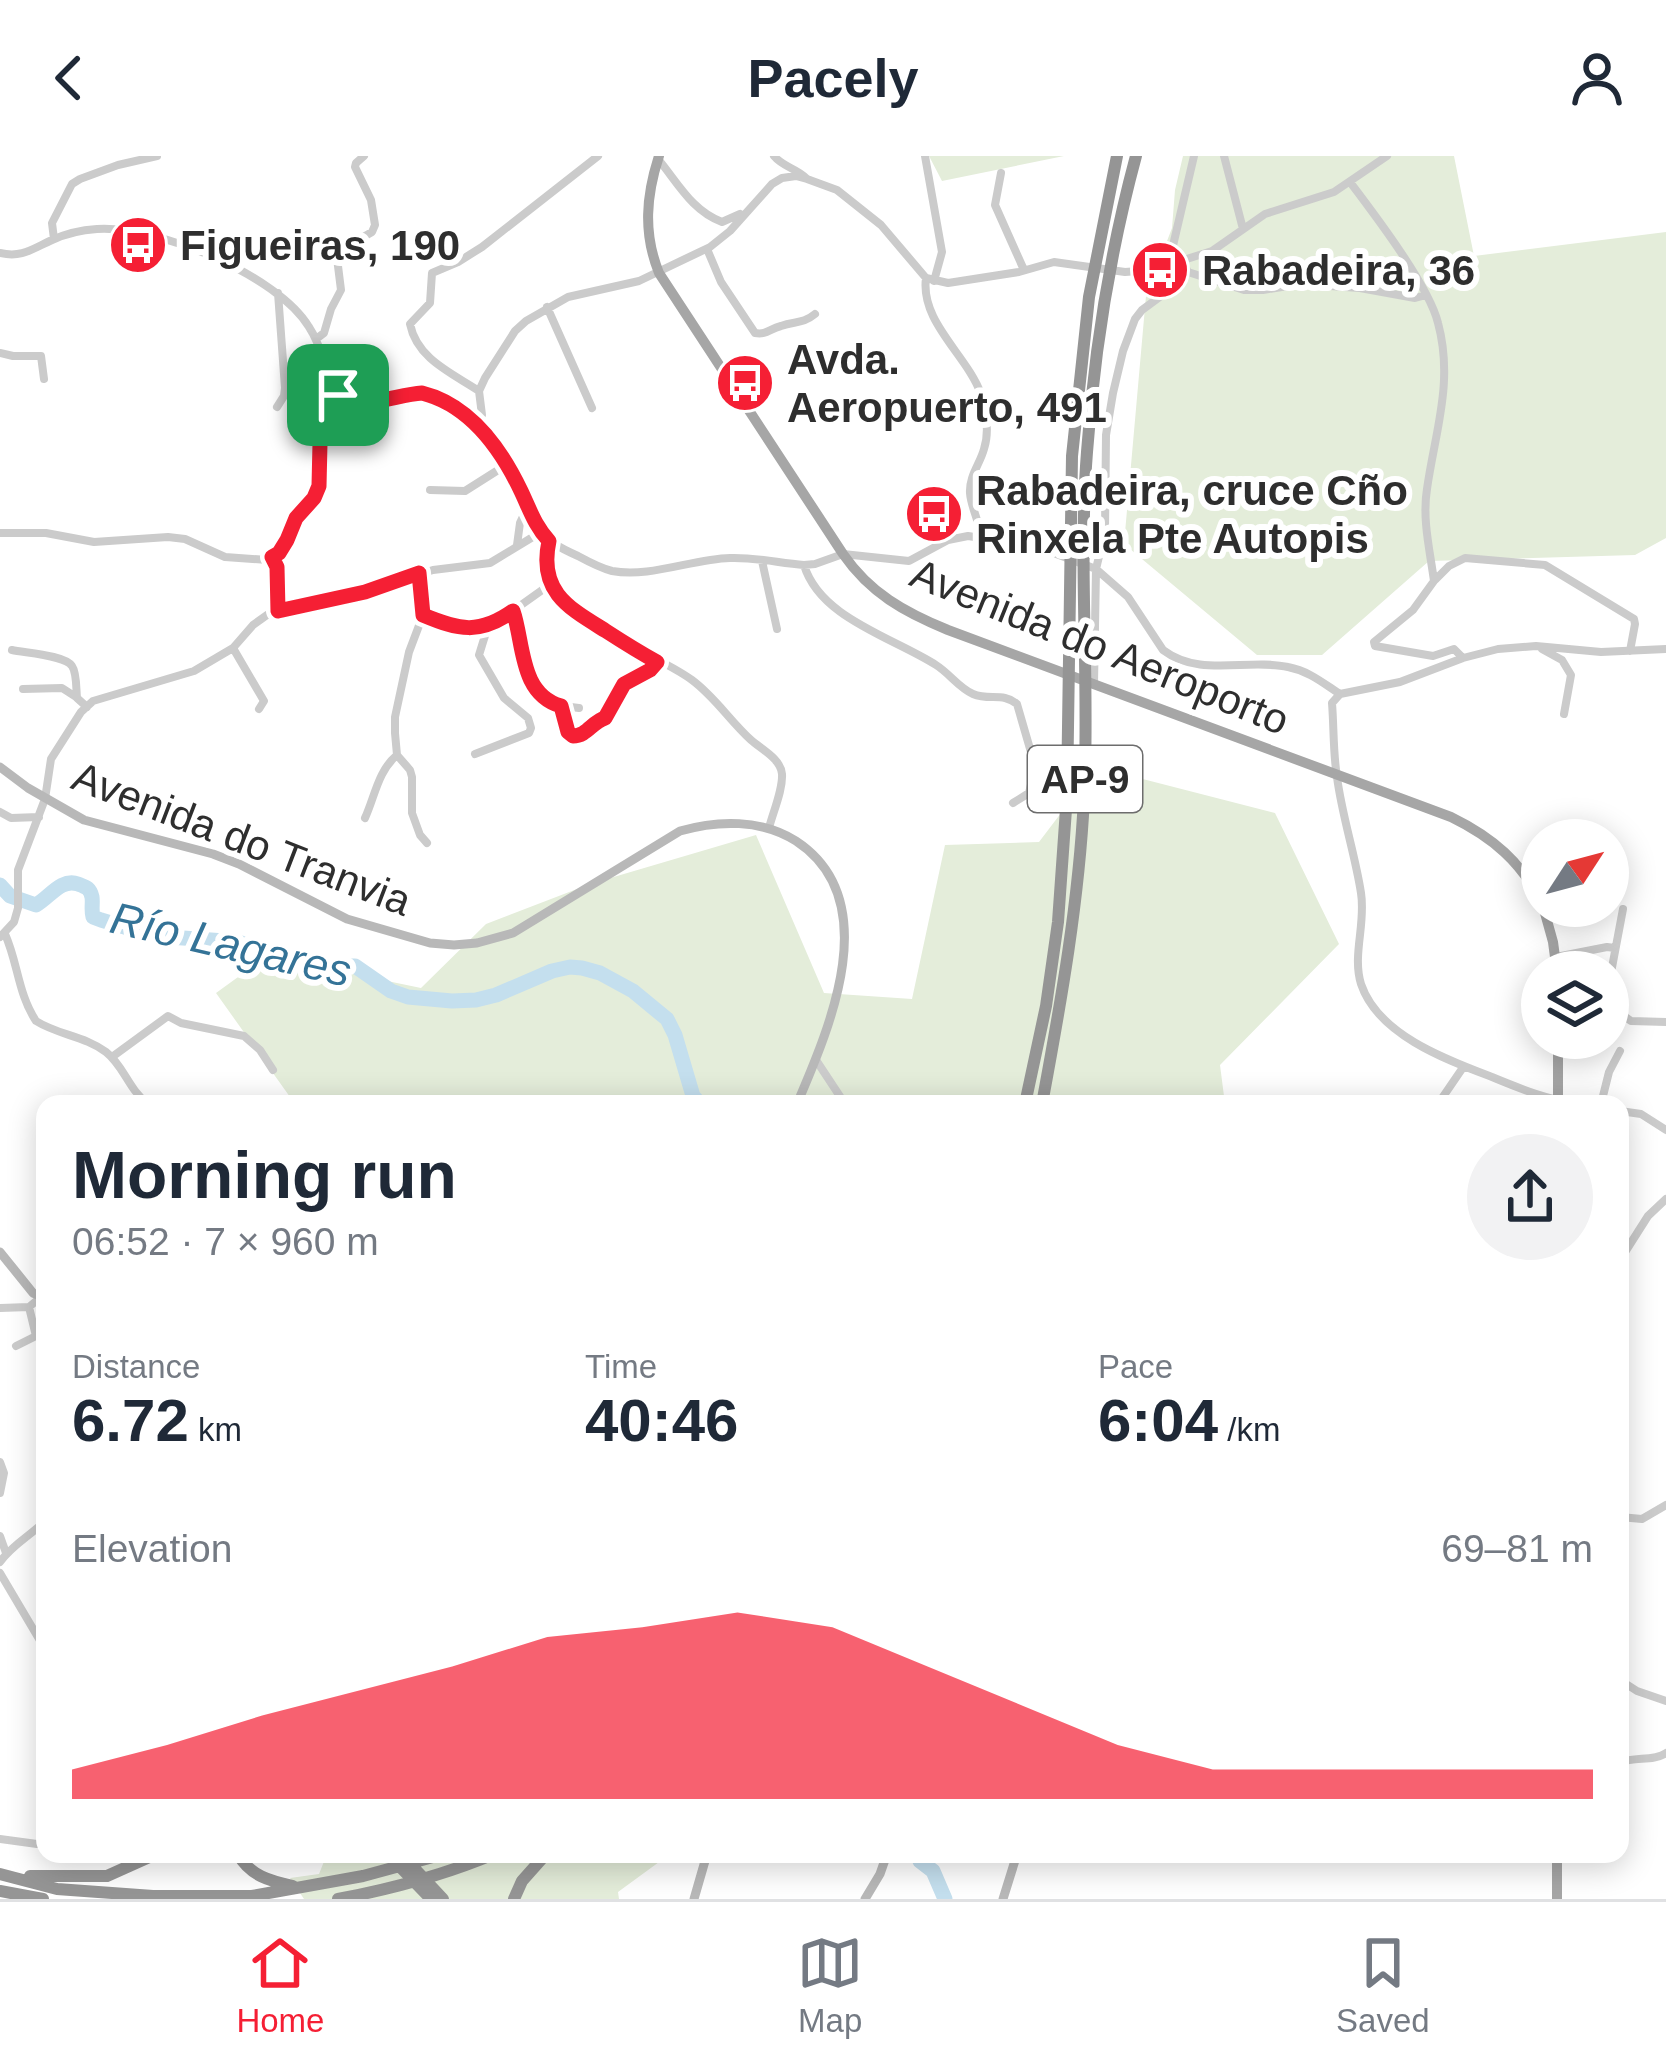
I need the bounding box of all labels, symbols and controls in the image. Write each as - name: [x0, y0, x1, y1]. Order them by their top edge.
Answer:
- icon: back: [36, 45, 102, 111]
- icon: person: [1564, 45, 1630, 111]
- text: Pacely: [747, 48, 919, 108]
- bus stop icon: Figueiras, 190: [107, 214, 169, 276]
- place label: Figueiras, 190: [180, 222, 460, 269]
- bus stop icon: Rabadeira, 36: [1129, 239, 1191, 301]
- place label: Rabadeira, 36: [1202, 247, 1475, 294]
- place label: Avda. Aeropuerto, 491: [787, 336, 1107, 431]
- pin: [287, 344, 389, 446]
- bus stop icon: Avda. Aeropuerto, 491: [714, 352, 776, 414]
- icon: arrive: [305, 362, 371, 428]
- place label: Rabadeira, cruce Cño Rinxela Pte Autopis: [976, 467, 1408, 562]
- bus stop icon: Rabadeira, cruce Cño Rinxela Pte Autopis: [903, 483, 965, 545]
- street label: Avenida do Aeroporto: [904, 549, 1296, 744]
- road number: AP-9: [1028, 746, 1142, 812]
- street label: Avenida do Tranvia: [66, 752, 418, 925]
- north arrow: [1521, 819, 1629, 927]
- map controls: [1521, 819, 1629, 1059]
- water label: Río Lagares: [106, 892, 356, 997]
- button: layers: [1521, 951, 1629, 1059]
- button: share: [1467, 1134, 1593, 1260]
- text: Morning run: [72, 1138, 457, 1212]
- text: 06:52 · 7 × 960 m: [72, 1220, 379, 1263]
- text: Distance: [72, 1348, 200, 1385]
- text: Time: [585, 1348, 657, 1385]
- text: Pace: [1098, 1348, 1173, 1385]
- text: 6.72: [72, 1387, 189, 1454]
- text: 40:46: [585, 1387, 738, 1454]
- text: 6:04: [1098, 1387, 1218, 1454]
- text: km: [189, 1411, 242, 1448]
- text: /km: [1218, 1411, 1280, 1448]
- text: Elevation: [72, 1527, 232, 1570]
- text: 69–81 m: [1441, 1527, 1593, 1570]
- tab: Home: [236, 1930, 324, 2040]
- tab: Map: [797, 1930, 863, 2040]
- tab: Saved: [1336, 1930, 1430, 2040]

